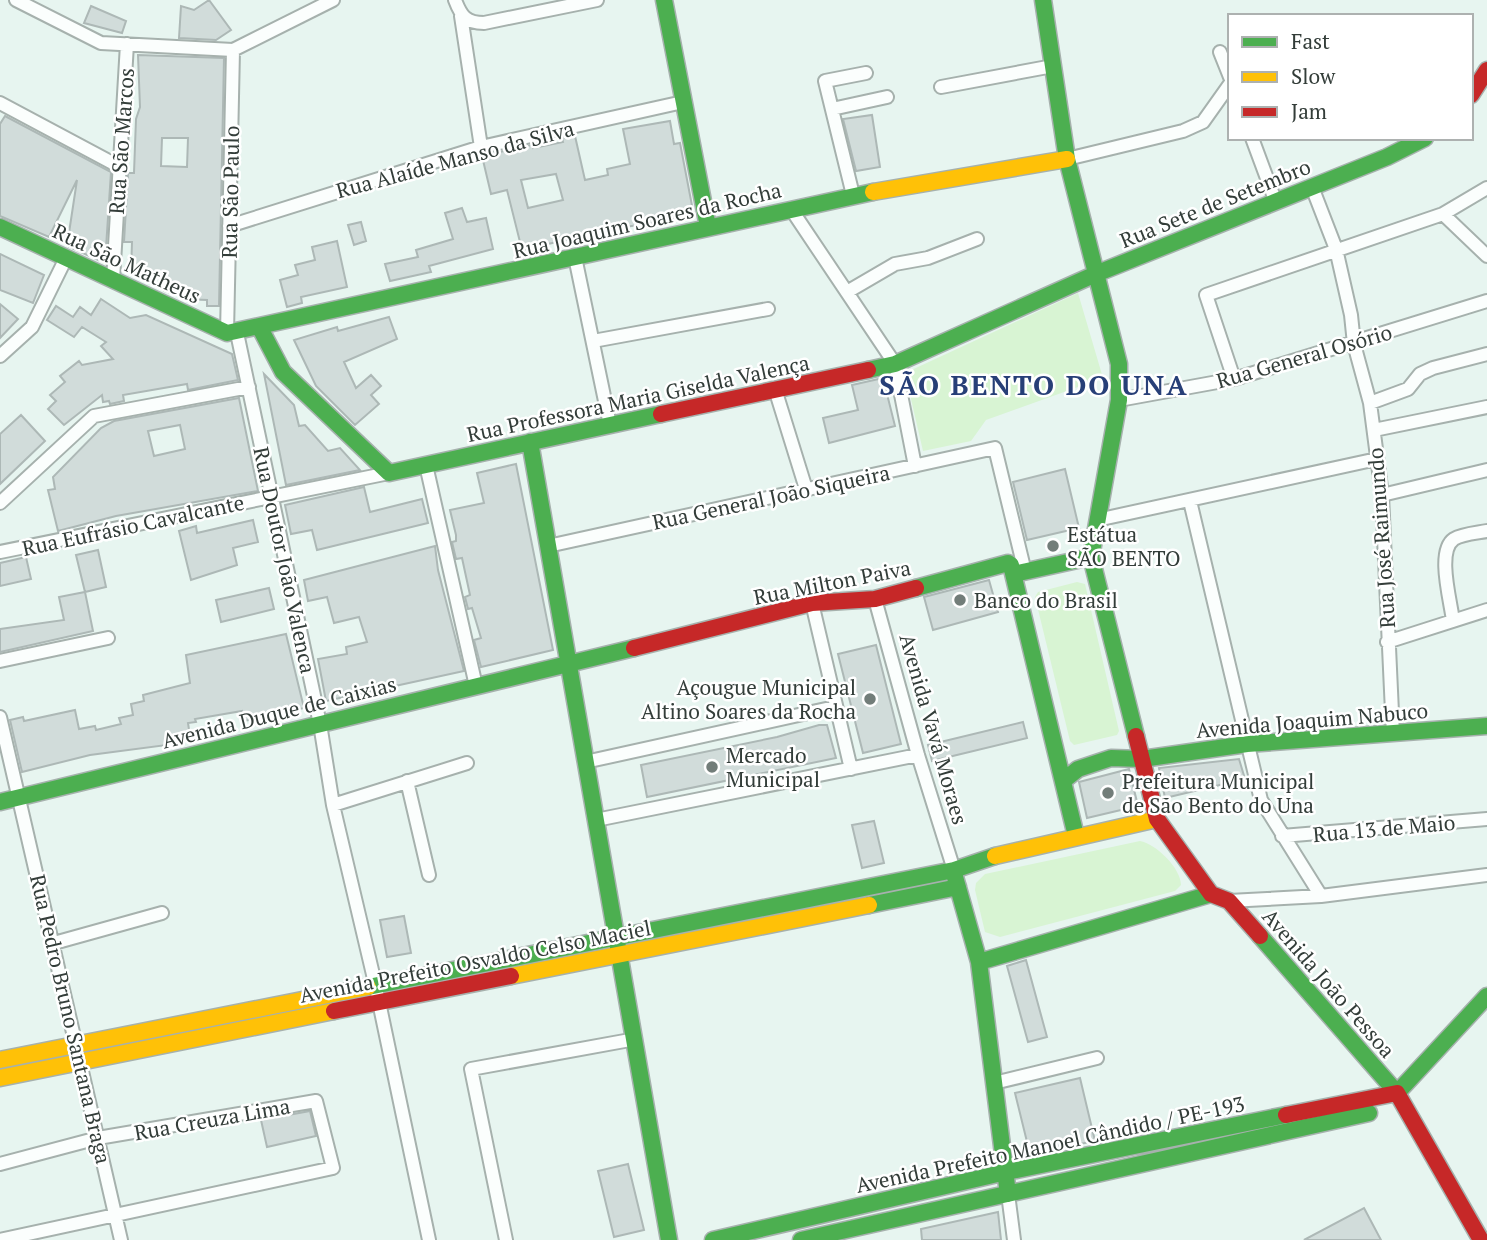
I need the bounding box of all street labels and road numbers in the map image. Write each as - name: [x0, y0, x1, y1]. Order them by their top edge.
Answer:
- street label: Rua São Marcos: [102, 67, 140, 215]
- street label: Rua Alaíde Manso da Silva: [333, 114, 577, 204]
- street label: Rua São Paulo: [215, 125, 245, 259]
- street label: Rua Sete de Setembro: [1116, 152, 1314, 254]
- street label: Rua Joaquim Soares da Rocha: [510, 175, 784, 265]
- street label: Rua São Matheus: [48, 216, 206, 310]
- street label: Rua General Osório: [1213, 318, 1395, 394]
- street label: Rua Professora Maria Giselda Valença: [464, 348, 812, 448]
- street label: Rua Doutor João Valenca: [247, 444, 323, 676]
- street label: Rua José Raimundo: [1361, 447, 1401, 629]
- street label: Rua General João Siqueira: [650, 458, 893, 536]
- street label: Rua Eufrásio Cavalcante: [19, 488, 247, 562]
- street label: Rua Milton Paiva: [751, 553, 913, 611]
- street label: Avenida Vavá Moraes: [893, 630, 975, 828]
- street label: Avenida Duque de Caixias: [159, 669, 399, 755]
- street label: Avenida Joaquim Nabuco: [1195, 696, 1429, 744]
- street label: Rua 13 de Maio: [1312, 808, 1456, 848]
- street label: Rua Pedro Bruno Santana Braga: [24, 871, 118, 1167]
- street label: Avenida João Pessoa: [1257, 903, 1402, 1064]
- street label: Avenida Prefeito Osvaldo Celso Maciel: [297, 913, 653, 1009]
- street label: Avenida Prefeito Manoel Cândido / PE-193: [853, 1089, 1247, 1199]
- street label: Rua Creuza Lima: [132, 1091, 293, 1146]

